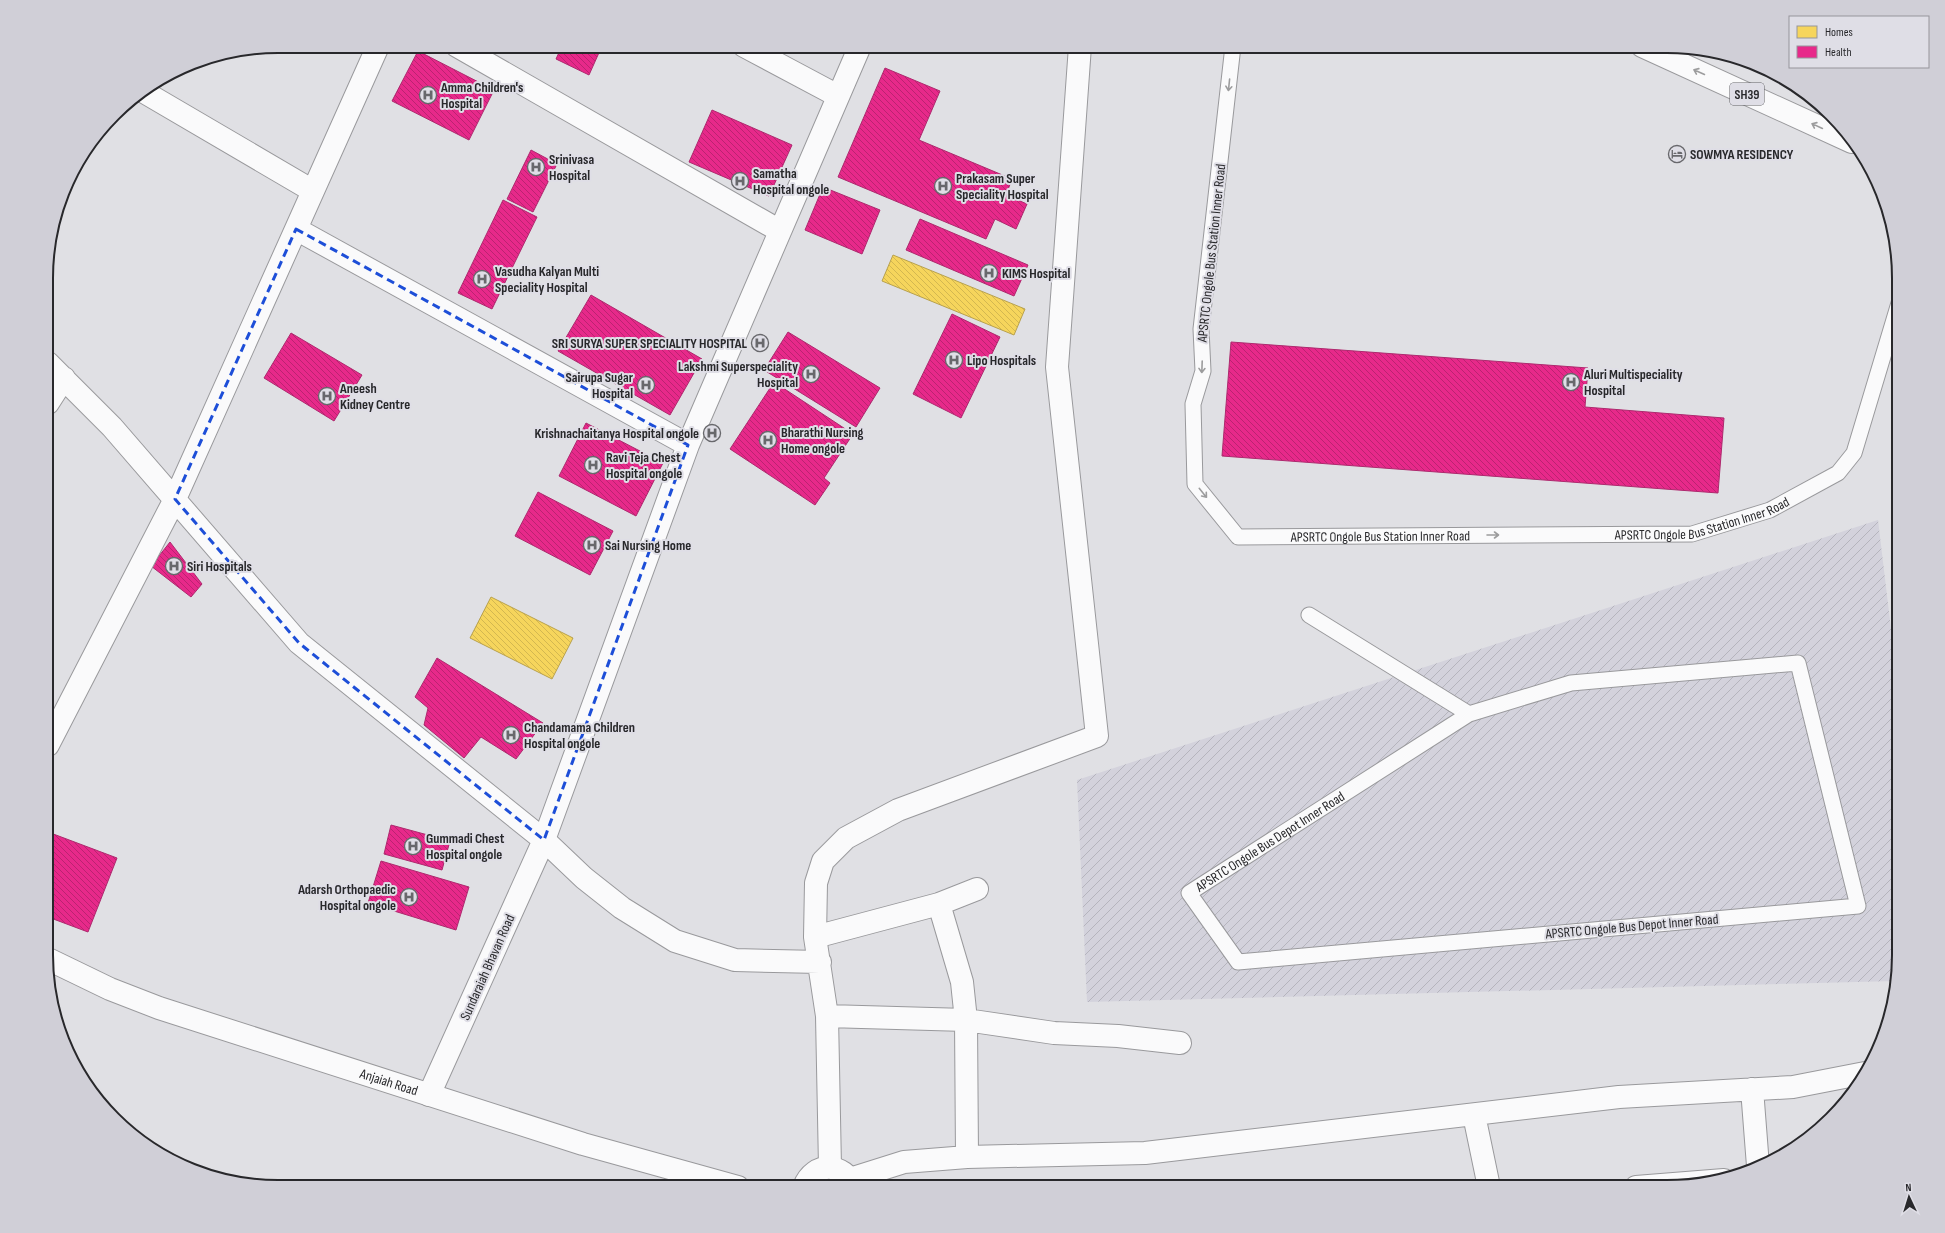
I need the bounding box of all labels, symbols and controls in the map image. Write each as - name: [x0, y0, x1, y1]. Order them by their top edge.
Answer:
- legend: [1789, 16, 1929, 68]
- text: Homes: [1825, 25, 1853, 40]
- text: Health: [1825, 45, 1852, 60]
- one-way arrow: [1693, 68, 1705, 75]
- one-way arrow: [1225, 78, 1233, 91]
- place label: Amma Children's Hospital: [440, 79, 523, 112]
- road number: SH39: [1730, 83, 1764, 105]
- hospital icon: Amma Children's Hospital: [418, 85, 438, 105]
- one-way arrow: [1811, 122, 1823, 129]
- hotel icon: SOWMYA RESIDENCY: [1667, 144, 1687, 164]
- place label: SOWMYA RESIDENCY: [1690, 146, 1794, 163]
- place label: Srinivasa Hospital: [549, 151, 594, 184]
- hospital icon: Srinivasa Hospital: [526, 157, 546, 177]
- street label: APSRTC Ongole Bus Station Inner Road: [1194, 163, 1229, 344]
- place label: Samatha Hospital ongole: [753, 165, 829, 198]
- place label: Prakasam Super Speciality Hospital: [956, 170, 1049, 203]
- hospital icon: Samatha Hospital ongole: [730, 171, 750, 191]
- hospital icon: Prakasam Super Speciality Hospital: [933, 176, 953, 196]
- place label: Vasudha Kalyan Multi Speciality Hospital: [495, 263, 599, 296]
- hospital icon: KIMS Hospital: [979, 263, 999, 283]
- place label: KIMS Hospital: [1002, 265, 1070, 282]
- hospital icon: Vasudha Kalyan Multi Speciality Hospital: [472, 269, 492, 289]
- hospital icon: SRI SURYA SUPER SPECIALITY HOSPITAL: [750, 333, 770, 353]
- place label: SRI SURYA SUPER SPECIALITY HOSPITAL: [552, 335, 747, 352]
- hospital icon: Lipo Hospitals: [944, 350, 964, 370]
- place label: Lipo Hospitals: [967, 352, 1036, 369]
- place label: Lakshmi Superspeciality Hospital: [678, 358, 798, 391]
- one-way arrow: [1198, 360, 1206, 373]
- hospital icon: Lakshmi Superspeciality Hospital: [801, 364, 821, 384]
- place label: Aluri Multispeciality Hospital: [1583, 366, 1683, 399]
- place label: Sairupa Sugar Hospital: [565, 369, 634, 402]
- hospital icon: Aluri Multispeciality Hospital: [1561, 372, 1581, 392]
- hospital icon: Sairupa Sugar Hospital: [636, 375, 656, 395]
- place label: Aneesh Kidney Centre: [339, 380, 410, 413]
- hospital icon: Aneesh Kidney Centre: [317, 386, 337, 406]
- hospital icon: Krishnachaitanya Hospital ongole: [702, 423, 722, 443]
- place label: Bharathi Nursing Home ongole: [781, 424, 864, 457]
- place label: Krishnachaitanya Hospital ongole: [534, 425, 699, 442]
- hospital icon: Bharathi Nursing Home ongole: [758, 430, 778, 450]
- place label: Ravi Teja Chest Hospital ongole: [606, 449, 682, 482]
- hospital icon: Ravi Teja Chest Hospital ongole: [583, 455, 603, 475]
- one-way arrow: [1198, 487, 1207, 498]
- street label: APSRTC Ongole Bus Station Inner Road: [1614, 493, 1792, 544]
- street label: APSRTC Ongole Bus Station Inner Road: [1290, 527, 1470, 546]
- one-way arrow: [1486, 531, 1499, 539]
- hospital icon: Sai Nursing Home: [582, 535, 602, 555]
- place label: Sai Nursing Home: [605, 537, 691, 554]
- hospital icon: Siri Hospitals: [164, 556, 184, 576]
- place label: Siri Hospitals: [187, 558, 252, 575]
- place label: Chandamama Children Hospital ongole: [524, 719, 635, 752]
- hospital icon: Chandamama Children Hospital ongole: [501, 725, 521, 745]
- street label: APSRTC Ongole Bus Depot Inner Road: [1192, 788, 1348, 896]
- place label: Gummadi Chest Hospital ongole: [426, 830, 505, 863]
- hospital icon: Gummadi Chest Hospital ongole: [403, 836, 423, 856]
- place label: Adarsh Orthopaedic Hospital ongole: [297, 881, 396, 914]
- hospital icon: Adarsh Orthopaedic Hospital ongole: [399, 887, 419, 907]
- street label: APSRTC Ongole Bus Depot Inner Road: [1544, 910, 1719, 943]
- street label: Sundaraiah Bhavan Road: [456, 911, 518, 1023]
- street label: Anjaiah Road: [357, 1065, 420, 1100]
- north arrow: [1889, 1177, 1929, 1217]
- text: N: [1905, 1181, 1912, 1194]

